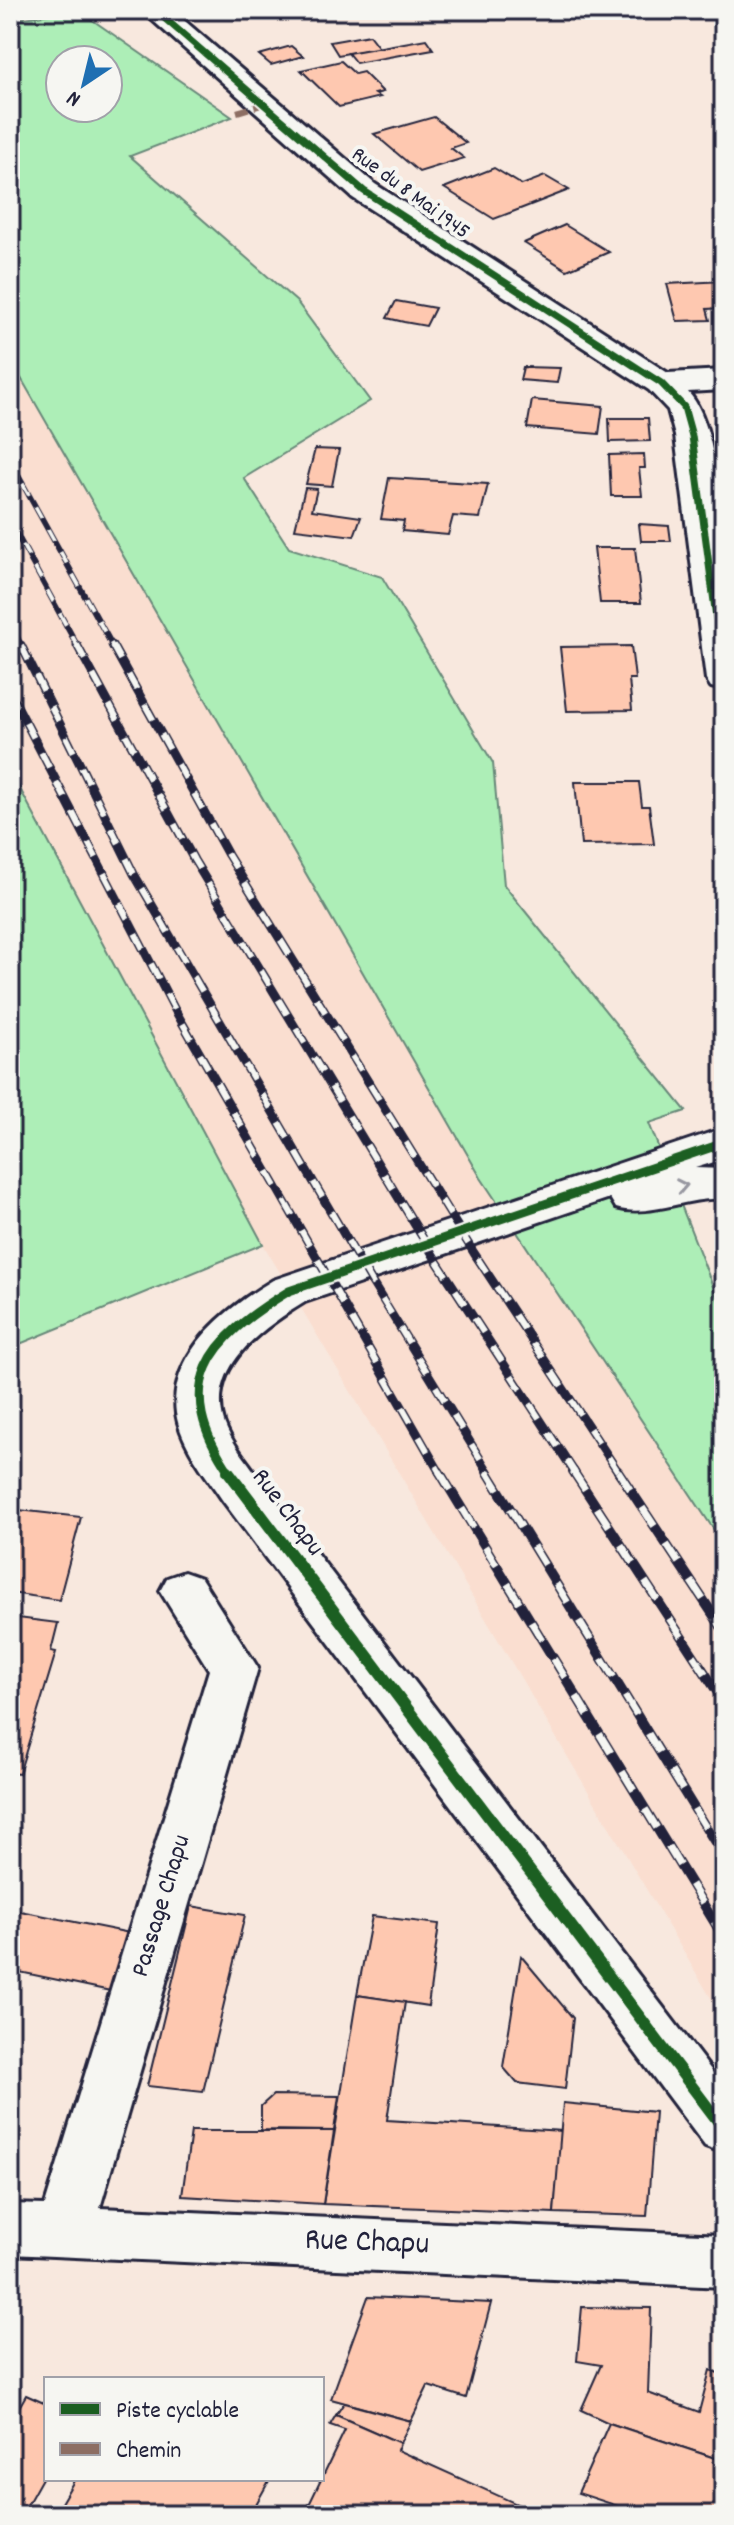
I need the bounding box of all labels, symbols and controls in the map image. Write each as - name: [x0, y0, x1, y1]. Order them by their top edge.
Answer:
- north arrow: [44, 44, 124, 124]
- text: N: [61, 82, 88, 113]
- street label: Rue du 8 Mai 1945: [344, 140, 476, 248]
- one-way arrow: [675, 1179, 689, 1196]
- street label: Rue Chapu: [242, 1461, 332, 1565]
- street label: Passage Chapu: [123, 1830, 201, 1982]
- street label: Rue Chapu: [304, 2219, 430, 2269]
- legend: [44, 2377, 324, 2481]
- text: Piste cyclable: [116, 2395, 239, 2429]
- text: Chemin: [116, 2435, 181, 2469]

